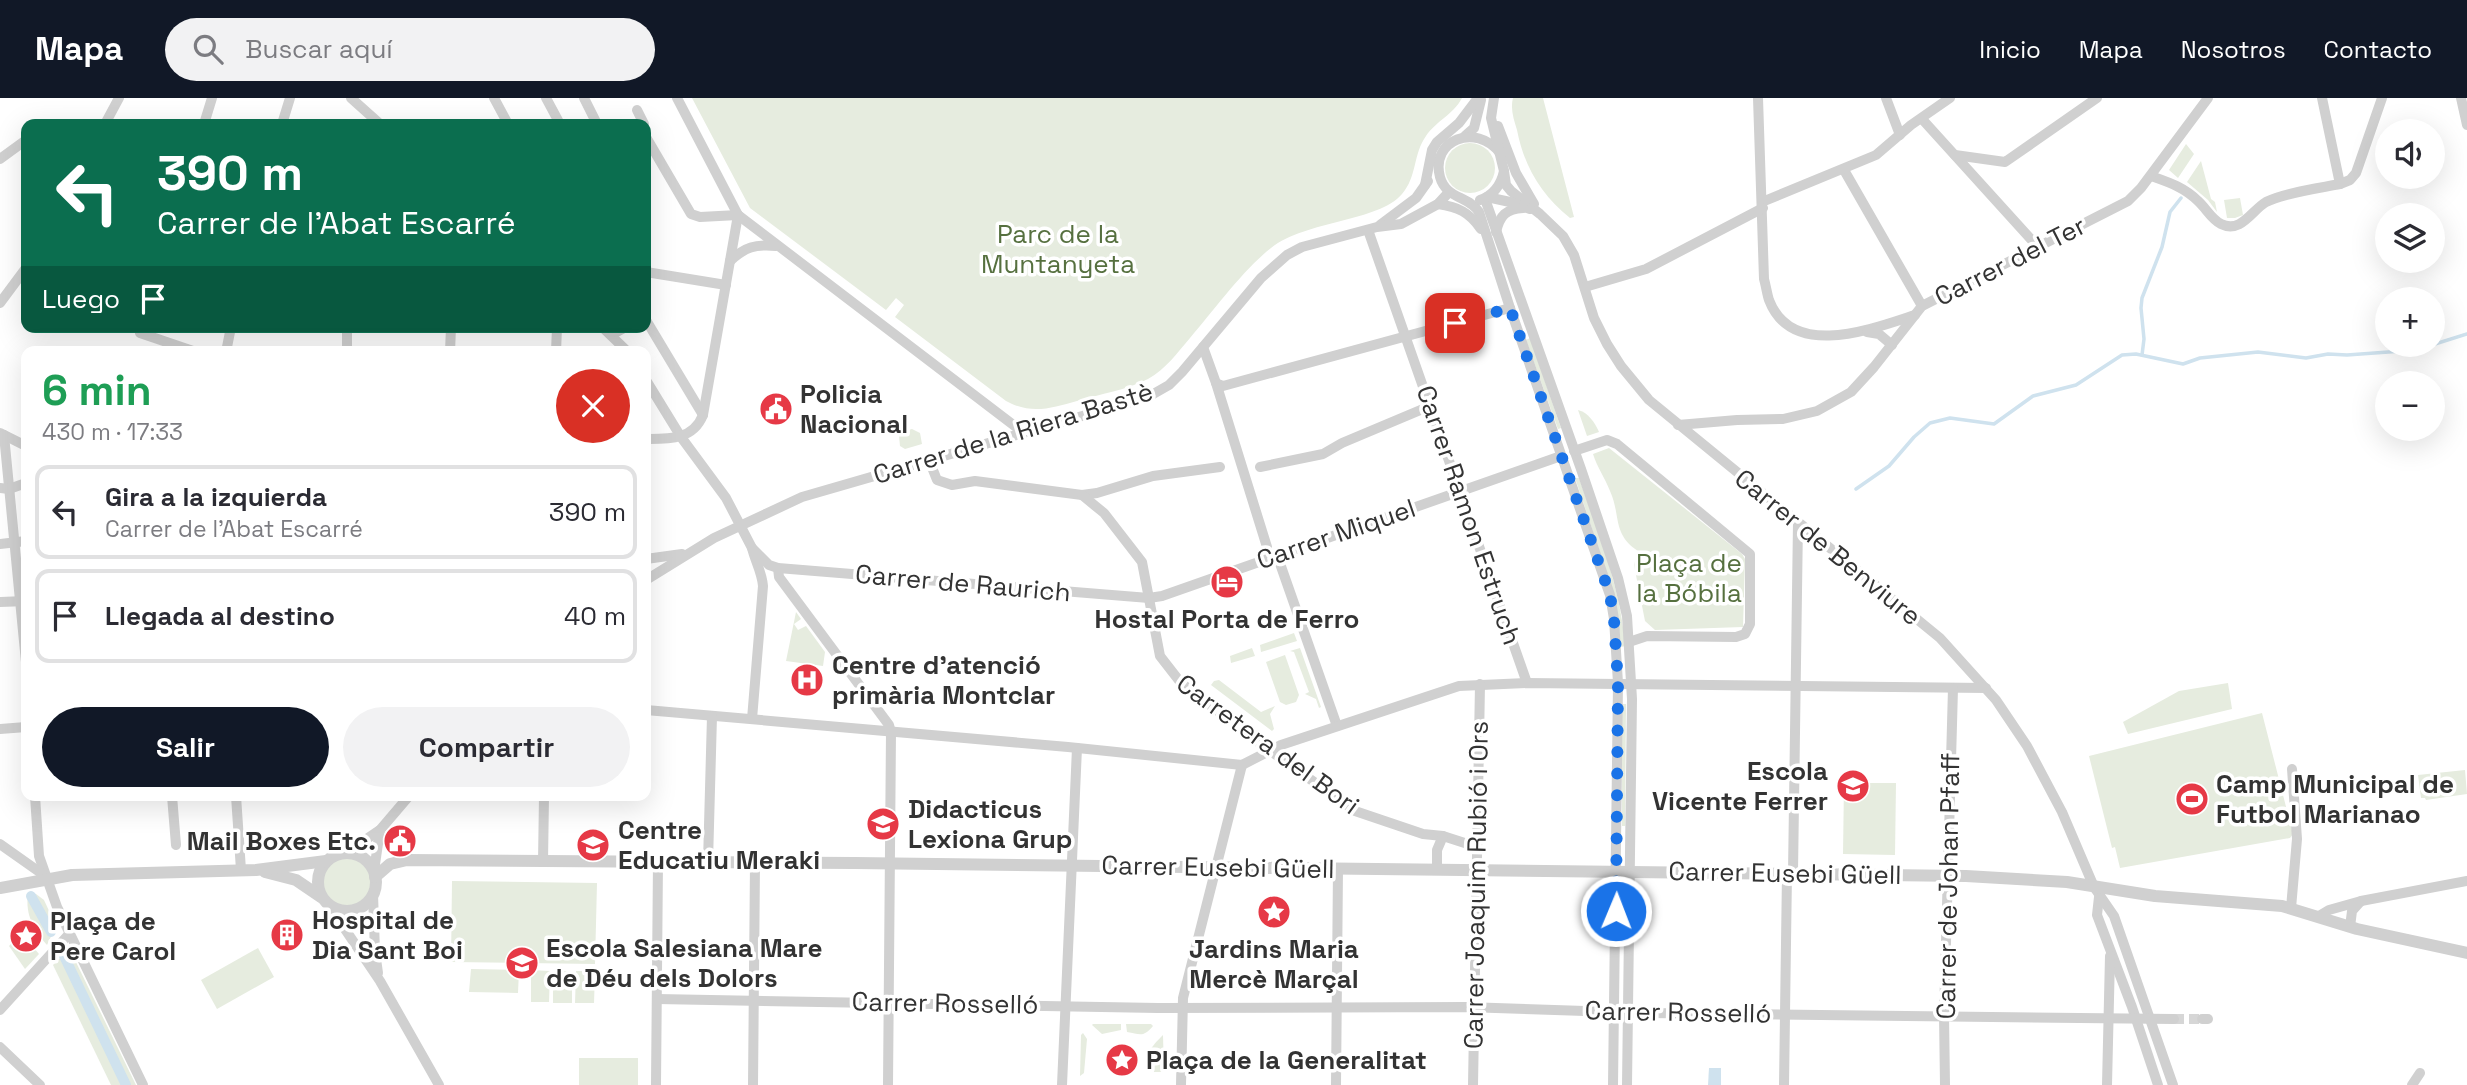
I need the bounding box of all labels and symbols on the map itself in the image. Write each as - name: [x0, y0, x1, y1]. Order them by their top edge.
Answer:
- street label: Carrer del Ter: [1929, 208, 2091, 314]
- park label: Parc de la Muntanyeta: [981, 217, 1135, 281]
- pin: [1425, 293, 1485, 353]
- street label: Carrer de la Riera Bastè: [869, 374, 1157, 492]
- place label: Policia Nacional: [800, 377, 908, 441]
- street label: Carrer Ramon Estruch: [1409, 381, 1529, 649]
- public building icon: Policia Nacional: [757, 390, 795, 428]
- street label: Carrer de Benviure: [1728, 461, 1928, 633]
- street label: Carrer Miquel: [1252, 491, 1420, 577]
- park label: Plaça de la Bóbila: [1636, 546, 1742, 610]
- street label: Carrer de Raurich: [854, 557, 1072, 609]
- hotel icon: Hostal Porta de Ferro: [1208, 563, 1246, 601]
- place label: Hostal Porta de Ferro: [1095, 602, 1359, 636]
- place label: Centre d'atenció primària Montclar: [832, 648, 1055, 712]
- hospital icon: Centre d'atenció primària Montclar: [788, 661, 826, 699]
- street label: Carretera del Bori: [1170, 666, 1366, 822]
- street label: Carrer Joaquim Rubió i Ors: [1456, 721, 1496, 1049]
- street label: Carrer de Johan Pfaff: [1929, 752, 1967, 1020]
- place label: Escola Vicente Ferrer: [1652, 754, 1828, 818]
- school or university icon: Escola Vicente Ferrer: [1834, 767, 1872, 805]
- place label: Camp Municipal de Futbol Marianao: [2216, 767, 2454, 831]
- sports icon: Camp Municipal de Futbol Marianao: [2173, 780, 2211, 818]
- place label: Didacticus Lexiona Grup: [908, 792, 1072, 856]
- school or university icon: Didacticus Lexiona Grup: [864, 805, 902, 843]
- place label: Centre Educatiu Meraki: [618, 813, 820, 877]
- public building icon: Mail Boxes Etc.: [381, 822, 419, 860]
- place label: Mail Boxes Etc.: [187, 824, 376, 858]
- school or university icon: Centre Educatiu Meraki: [574, 826, 612, 864]
- street label: Carrer Eusebi Güell: [1101, 848, 1335, 886]
- street label: Carrer Eusebi Güell: [1668, 854, 1902, 892]
- position arrow: [1579, 874, 1653, 948]
- place icon: Jardins Maria Mercè Marçal: [1255, 893, 1293, 931]
- place label: Hospital de Dia Sant Boi: [312, 903, 463, 967]
- place label: Plaça de Pere Carol: [50, 904, 176, 968]
- building icon: Hospital de Dia Sant Boi: [268, 916, 306, 954]
- place icon: Plaça de Pere Carol: [7, 917, 45, 955]
- place label: Escola Salesiana Mare de Déu dels Dolors: [546, 931, 822, 995]
- place label: Jardins Maria Mercè Marçal: [1189, 932, 1359, 996]
- school or university icon: Escola Salesiana Mare de Déu dels Dolors: [503, 944, 541, 982]
- street label: Carrer Rosselló: [851, 984, 1039, 1022]
- street label: Carrer Rosselló: [1584, 993, 1772, 1031]
- place icon: Plaça de la Generalitat: [1103, 1041, 1141, 1079]
- place label: Plaça de la Generalitat: [1146, 1043, 1427, 1077]

